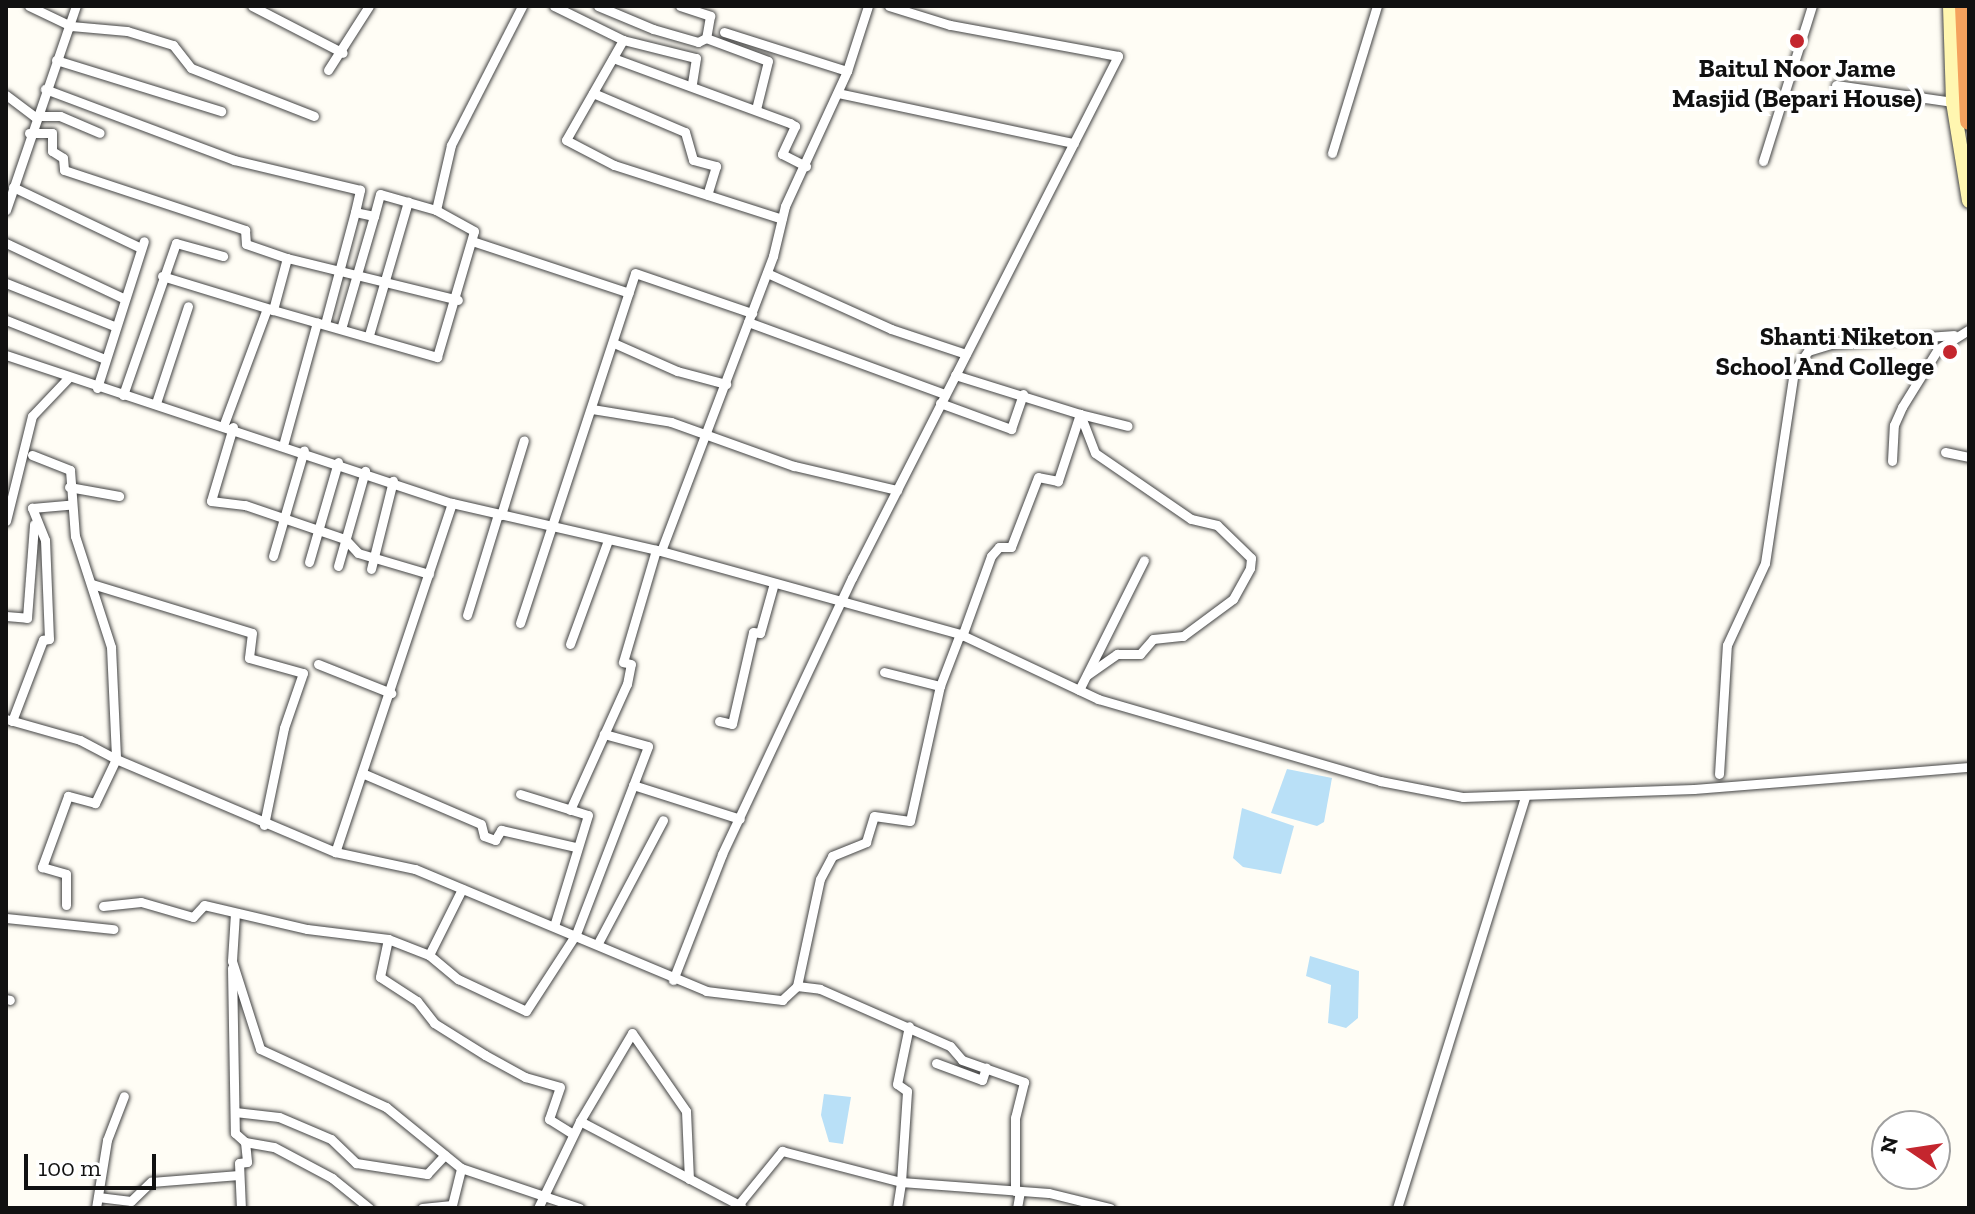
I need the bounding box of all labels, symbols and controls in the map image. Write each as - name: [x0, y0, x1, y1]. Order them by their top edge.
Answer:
- marker: Baitul Noor Jame Masjid (Bepari House): [1788, 32, 1806, 50]
- place label: Baitul Noor Jame Masjid (Bepari House): [1672, 53, 1922, 114]
- place label: Shanti Niketon School And College: [1715, 321, 1934, 382]
- marker: Shanti Niketon School And College: [1941, 343, 1959, 361]
- north arrow: [1871, 1110, 1951, 1190]
- text: N: [1874, 1134, 1904, 1156]
- scale bar: [28, 1138, 160, 1188]
- text: 100 m: [38, 1153, 101, 1182]

